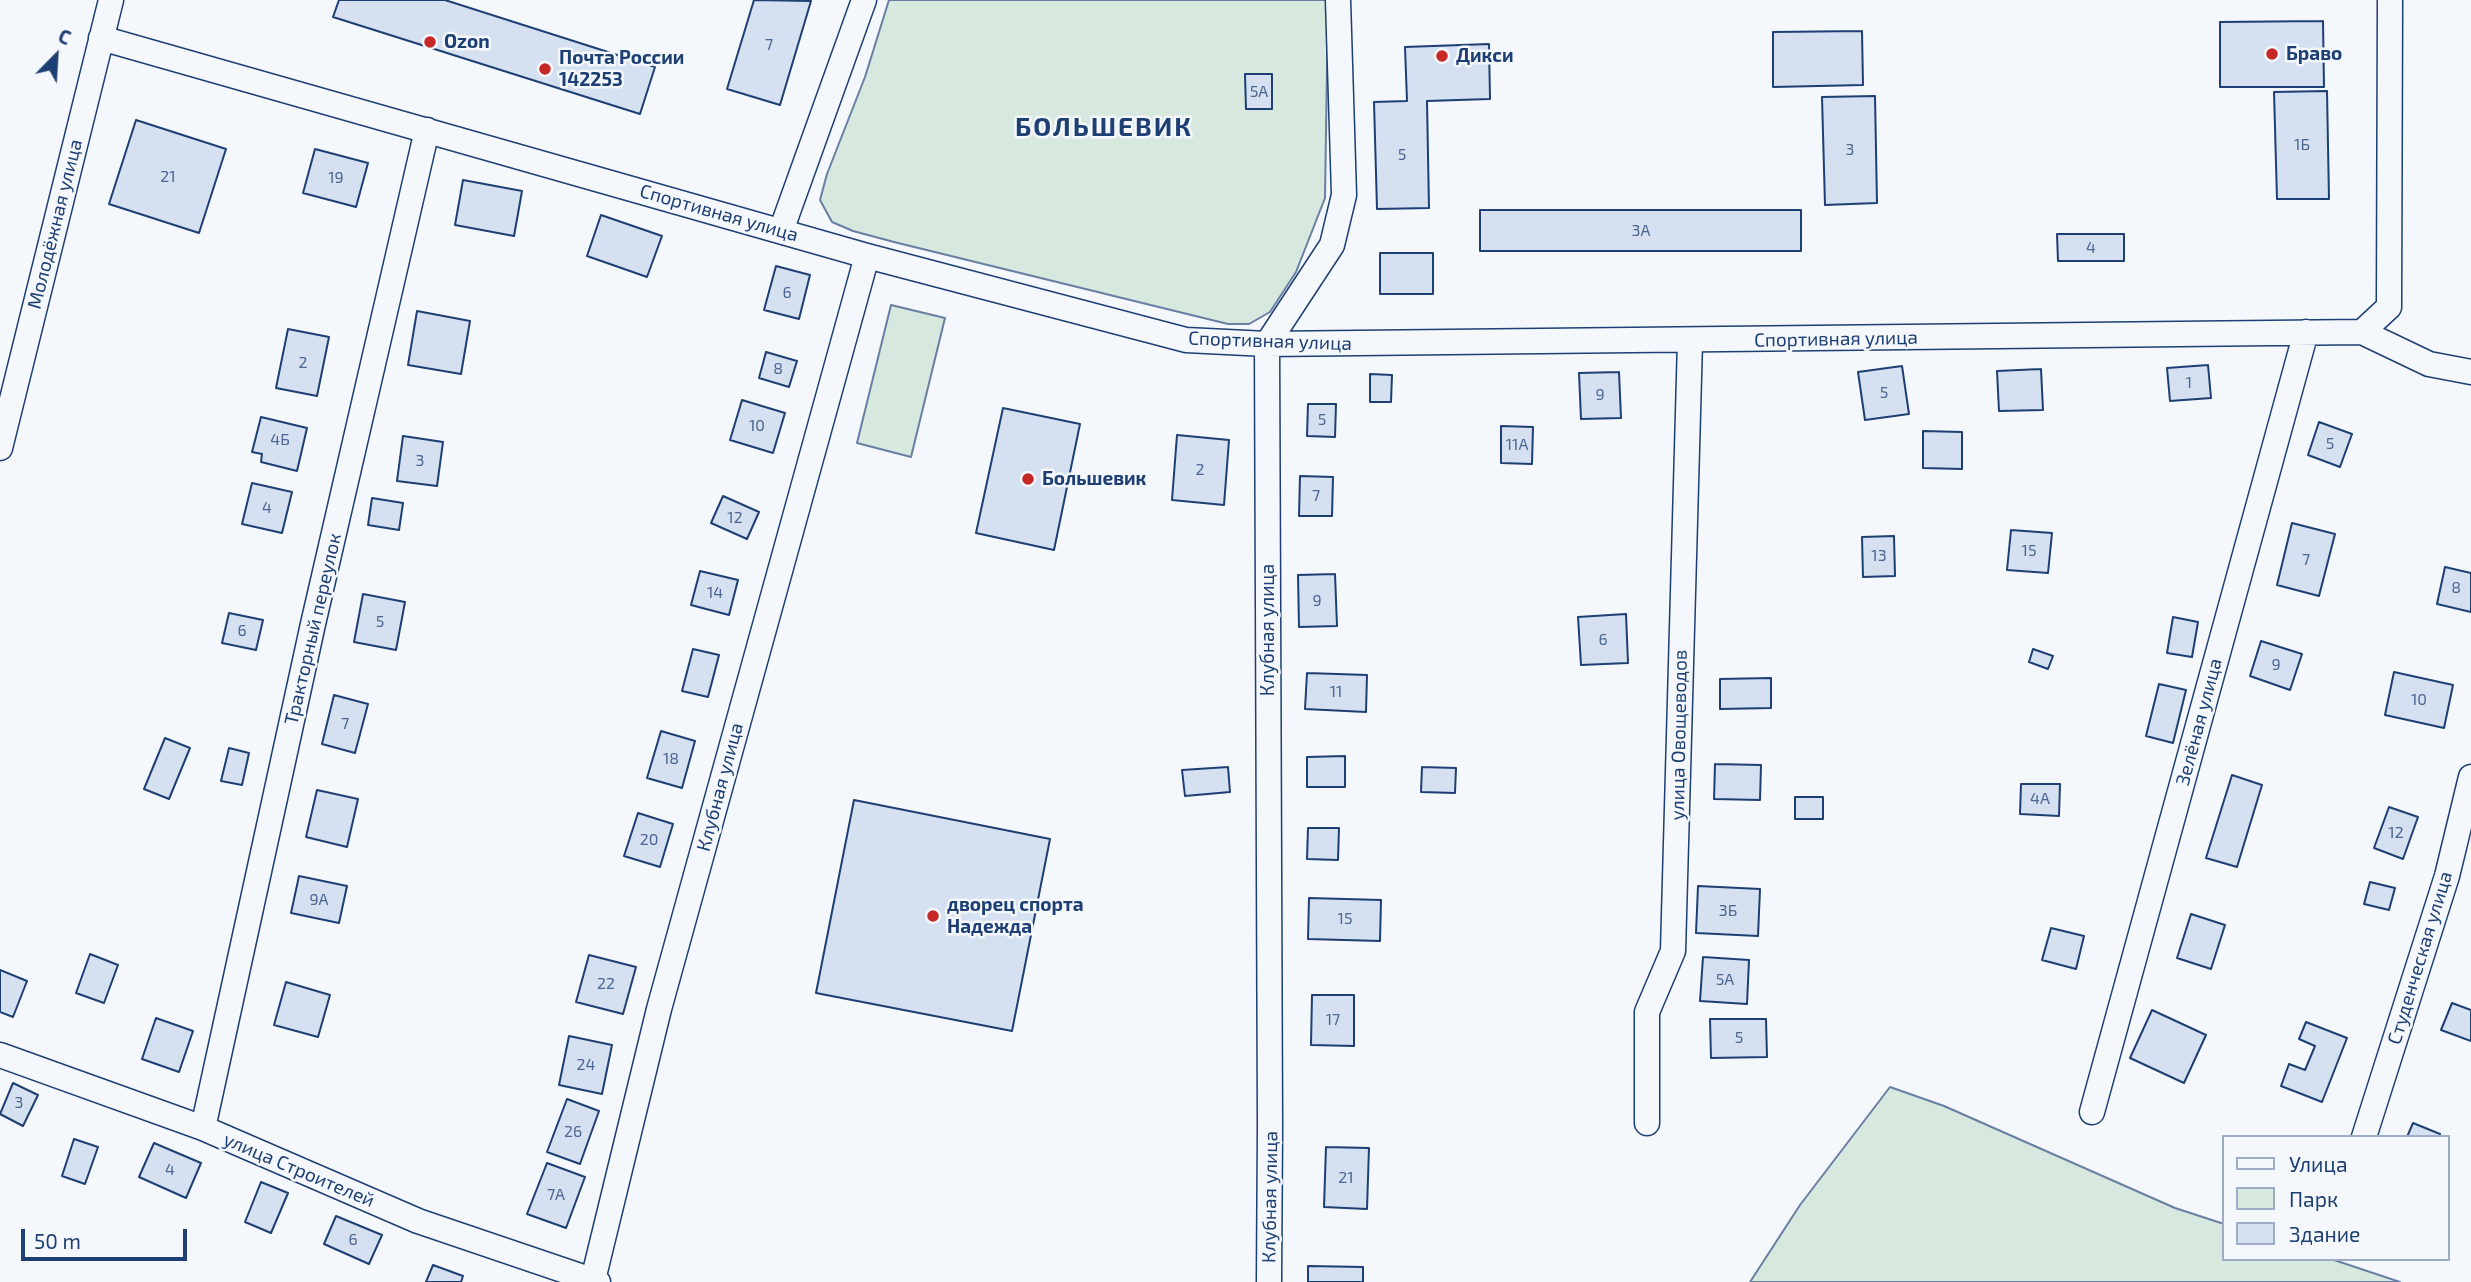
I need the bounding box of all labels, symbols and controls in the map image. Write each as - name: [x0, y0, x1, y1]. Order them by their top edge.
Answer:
- north arrow: [21, 21, 91, 91]
- text: С: [55, 24, 75, 49]
- place label: Ozon: [444, 31, 490, 53]
- marker: Ozon: [422, 34, 438, 50]
- house number: 7: [765, 35, 773, 55]
- place label: Браво: [2286, 43, 2342, 65]
- place label: Дикси: [1456, 45, 1514, 67]
- marker: Браво: [2264, 46, 2280, 62]
- place label: Почта России 142253: [559, 47, 684, 91]
- marker: Дикси: [1434, 48, 1450, 64]
- marker: Почта России 142253: [537, 61, 553, 77]
- house number: 5А: [1250, 82, 1268, 102]
- district label: БОЛЬШЕВИК: [1016, 111, 1192, 143]
- house number: 1Б: [2294, 135, 2310, 155]
- street label: Молодёжная улица: [23, 137, 87, 311]
- house number: 3: [1846, 140, 1854, 160]
- house number: 5: [1398, 145, 1406, 165]
- house number: 21: [160, 167, 176, 187]
- house number: 19: [328, 168, 344, 188]
- street label: Спортивная улица: [637, 179, 801, 247]
- house number: 3А: [1632, 221, 1650, 241]
- house number: 4: [2086, 238, 2096, 258]
- house number: 6: [782, 283, 792, 303]
- street label: Спортивная улица: [1754, 326, 1918, 352]
- street label: Спортивная улица: [1188, 327, 1352, 355]
- house number: 2: [299, 353, 307, 373]
- house number: 8: [773, 359, 783, 379]
- house number: 1: [2186, 373, 2192, 393]
- house number: 5: [1880, 383, 1888, 403]
- house number: 9: [1595, 385, 1605, 405]
- house number: 5: [1318, 410, 1326, 430]
- house number: 10: [749, 416, 765, 436]
- house number: 4Б: [270, 430, 290, 450]
- house number: 5: [2326, 434, 2334, 454]
- house number: 11А: [1506, 435, 1528, 455]
- house number: 3: [416, 451, 424, 471]
- house number: 2: [1196, 460, 1204, 480]
- place label: Большевик: [1042, 468, 1146, 490]
- marker: Большевик: [1020, 471, 1036, 487]
- house number: 7: [1312, 486, 1320, 506]
- house number: 4: [262, 498, 272, 518]
- house number: 12: [727, 508, 743, 528]
- street label: Тракторный переулок: [280, 531, 346, 727]
- house number: 15: [2022, 541, 2036, 561]
- house number: 13: [1871, 546, 1887, 566]
- house number: 7: [2302, 550, 2310, 570]
- street label: Клубная улица: [1257, 564, 1279, 696]
- house number: 8: [2451, 578, 2461, 598]
- house number: 14: [707, 583, 723, 603]
- house number: 9: [1312, 591, 1322, 611]
- house number: 5: [376, 612, 384, 632]
- house number: 6: [237, 621, 247, 641]
- house number: 6: [1598, 630, 1608, 650]
- street label: улица Овощеводов: [1666, 649, 1692, 821]
- house number: 9: [2271, 655, 2281, 675]
- street label: Зелёная улица: [2171, 656, 2227, 788]
- house number: 11: [1330, 682, 1342, 702]
- house number: 10: [2411, 690, 2427, 710]
- house number: 7: [341, 714, 349, 734]
- street label: Клубная улица: [692, 720, 748, 854]
- house number: 18: [663, 749, 679, 769]
- house number: 4А: [2030, 789, 2050, 809]
- house number: 12: [2388, 823, 2404, 843]
- house number: 20: [640, 830, 658, 850]
- street label: Студенческая улица: [2383, 869, 2457, 1047]
- house number: 9А: [309, 890, 329, 910]
- place label: дворец спорта Надежда: [947, 894, 1084, 938]
- house number: 3Б: [1719, 901, 1737, 921]
- marker: дворец спорта Надежда: [925, 908, 941, 924]
- house number: 15: [1338, 909, 1352, 929]
- house number: 5А: [1716, 970, 1734, 990]
- house number: 22: [597, 974, 615, 994]
- house number: 17: [1326, 1010, 1340, 1030]
- house number: 5: [1735, 1028, 1743, 1048]
- house number: 24: [577, 1055, 595, 1075]
- house number: 3: [15, 1093, 23, 1113]
- house number: 26: [564, 1122, 582, 1142]
- street label: улица Строителей: [220, 1128, 378, 1212]
- street label: Клубная улица: [1257, 1131, 1283, 1263]
- legend: [2222, 1135, 2450, 1261]
- text: Улица: [2289, 1151, 2348, 1176]
- house number: 4: [165, 1160, 175, 1180]
- house number: 21: [1338, 1168, 1354, 1188]
- house number: 7А: [547, 1185, 565, 1205]
- text: Парк: [2289, 1186, 2338, 1211]
- scale bar: [24, 1216, 191, 1260]
- text: Здание: [2289, 1221, 2360, 1246]
- text: 50 m: [34, 1228, 81, 1253]
- house number: 6: [348, 1230, 358, 1250]

